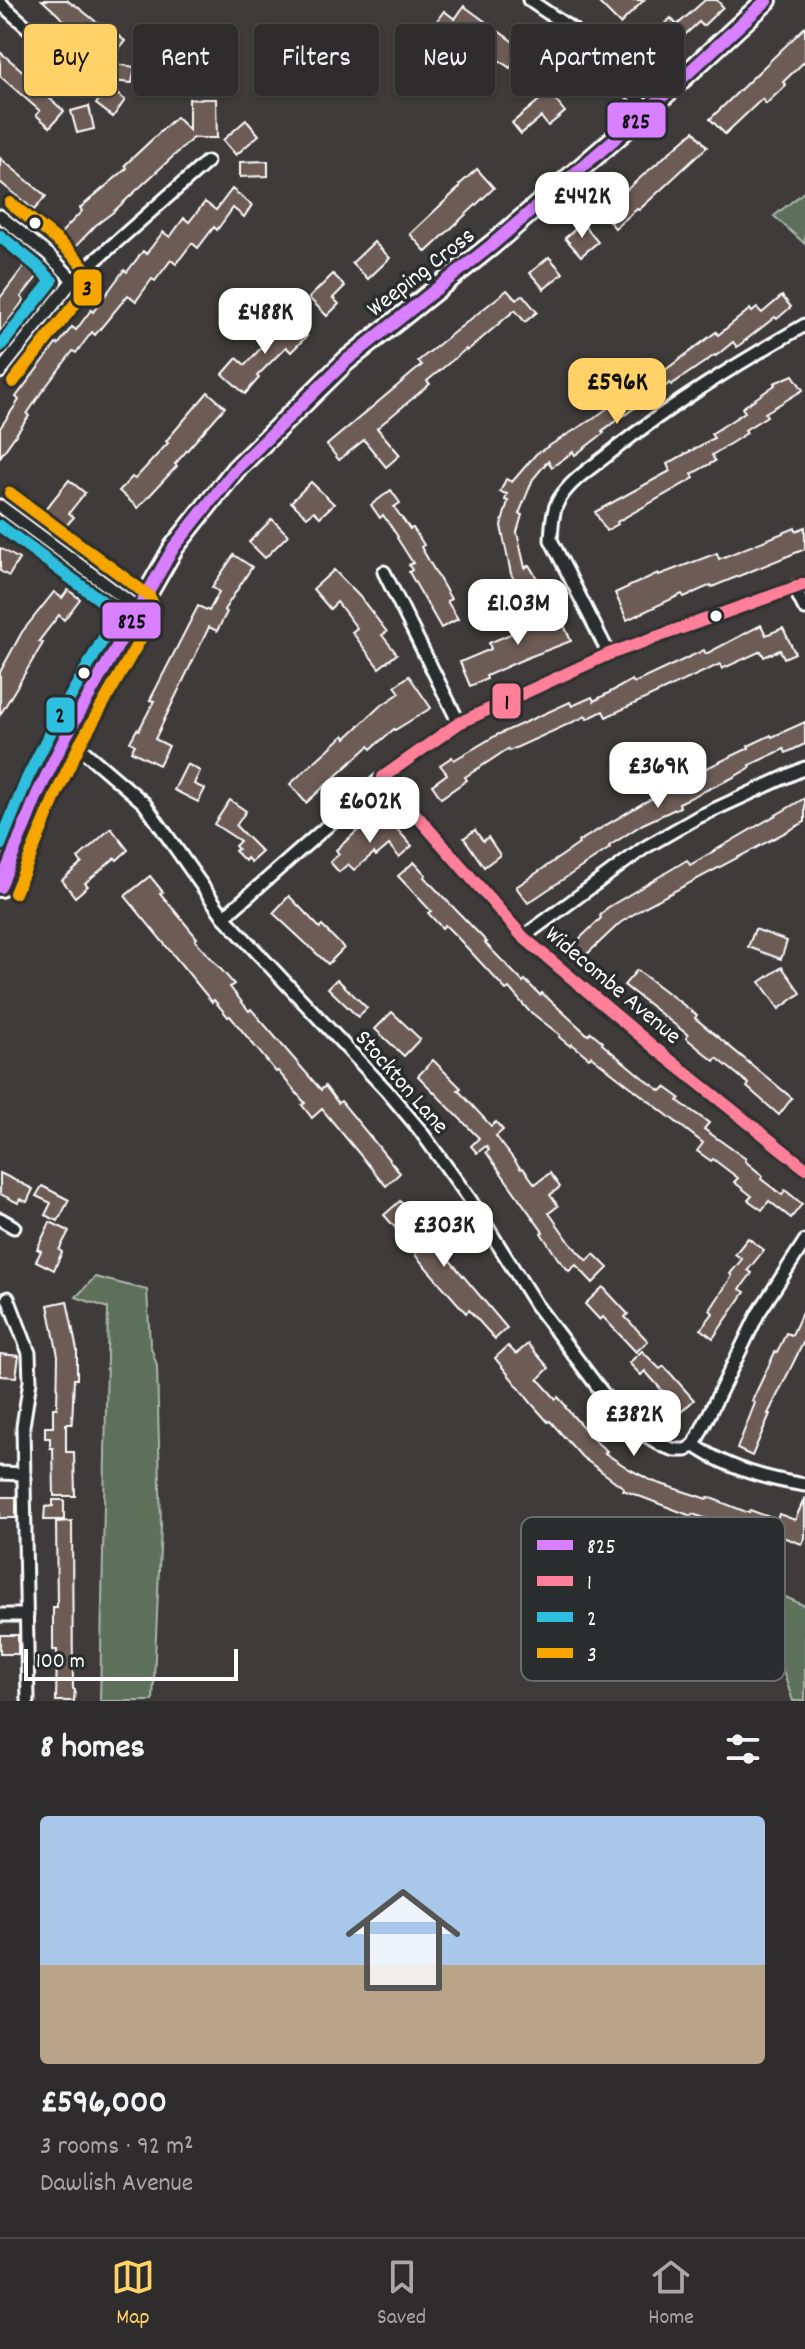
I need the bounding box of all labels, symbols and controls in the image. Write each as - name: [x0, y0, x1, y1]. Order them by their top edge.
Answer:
- chip: Buy: [24, 24, 117, 96]
- chip: Rent: [133, 24, 238, 96]
- chip: Filters: [254, 24, 379, 96]
- chip: New: [395, 24, 495, 96]
- chip: Apartment: [511, 24, 684, 96]
- line badge: 825: [606, 101, 667, 139]
- text: 825: [622, 108, 650, 139]
- pin: £442K: [526, 172, 638, 240]
- text: £442K: [553, 179, 611, 216]
- unlabelled marker: [27, 215, 43, 231]
- street label: Weeping Cross: [361, 220, 483, 327]
- line badge: 3: [72, 268, 103, 307]
- text: 3: [82, 275, 92, 306]
- pin: £488K: [209, 288, 321, 356]
- text: £488K: [237, 295, 293, 332]
- pin: £596K: [561, 358, 673, 426]
- text: £596K: [586, 365, 648, 402]
- pin: £1.03M: [453, 579, 583, 647]
- text: £1.03M: [486, 586, 550, 623]
- line badge: 825: [101, 601, 162, 640]
- text: 825: [118, 608, 146, 639]
- unlabelled marker: [708, 608, 724, 624]
- unlabelled marker: [76, 665, 92, 681]
- line badge: 1: [491, 682, 522, 720]
- text: 1: [505, 689, 509, 720]
- line badge: 2: [45, 696, 76, 734]
- text: 2: [55, 702, 65, 733]
- pin: £369K: [602, 742, 714, 810]
- text: £369K: [627, 749, 689, 786]
- pin: £602K: [314, 777, 426, 845]
- text: £602K: [338, 784, 402, 821]
- street label: Widecombe Avenue: [536, 919, 688, 1054]
- street label: Stockton Lane: [346, 1023, 456, 1143]
- pin: £303K: [388, 1201, 500, 1269]
- text: £303K: [413, 1208, 475, 1245]
- pin: £382K: [578, 1390, 690, 1458]
- text: £382K: [605, 1397, 663, 1434]
- legend: [521, 1517, 785, 1681]
- text: 825: [587, 1533, 616, 1564]
- text: 1: [587, 1569, 592, 1600]
- text: 2: [587, 1605, 597, 1636]
- text: 3: [587, 1641, 597, 1672]
- scale bar: [24, 1645, 238, 1681]
- text: 100 m: [36, 1647, 85, 1678]
- text: 8 homes: [40, 1725, 145, 1774]
- icon: filters: [721, 1727, 765, 1771]
- icon: home: [331, 1868, 475, 2012]
- text: £596,000: [40, 2080, 167, 2129]
- text: 3 rooms · 92 m²: [40, 2129, 194, 2166]
- text: Dawlish Avenue: [40, 2166, 193, 2203]
- tab: Map: [111, 2255, 155, 2334]
- tab: Saved: [377, 2255, 426, 2334]
- tab: Home: [648, 2255, 694, 2334]

